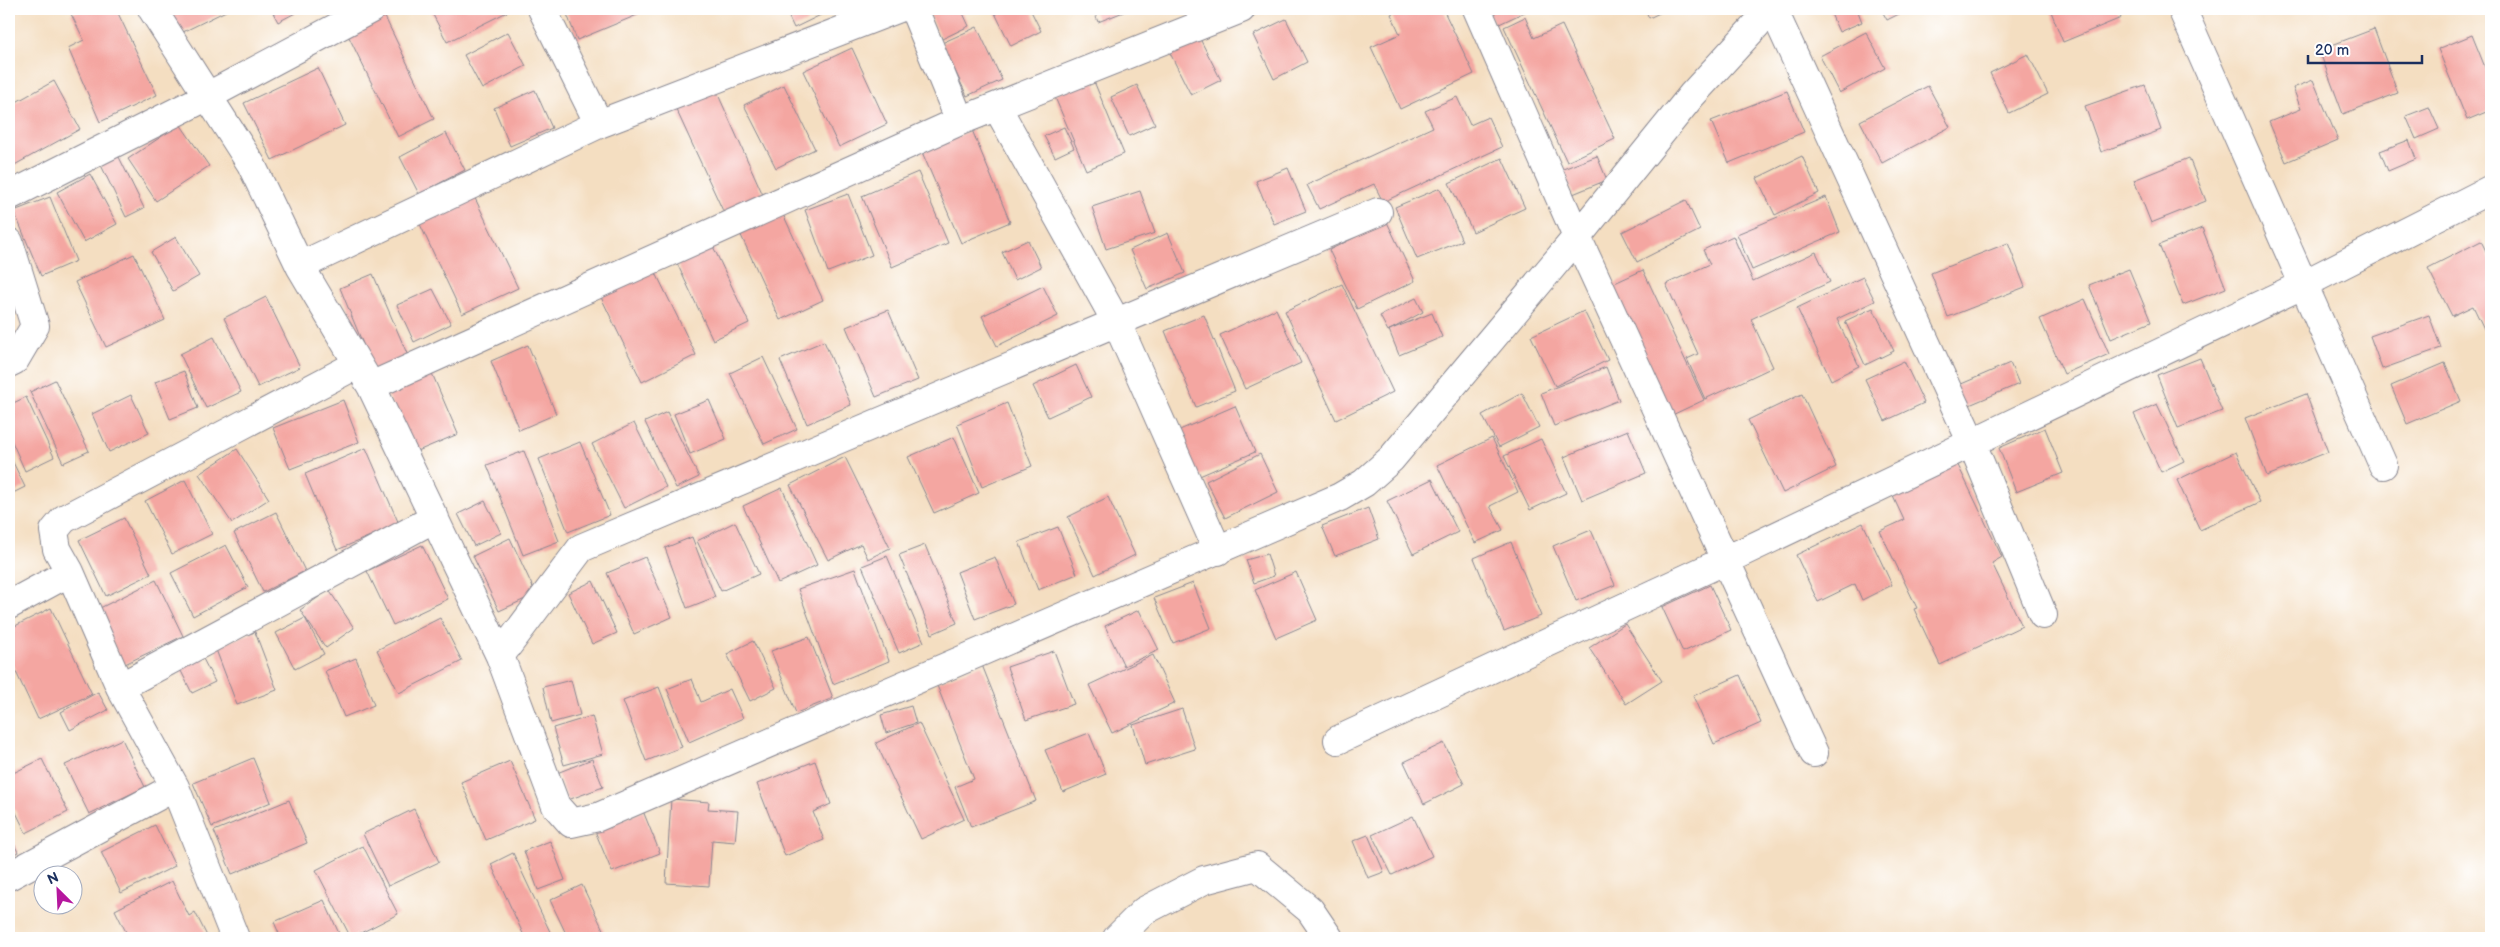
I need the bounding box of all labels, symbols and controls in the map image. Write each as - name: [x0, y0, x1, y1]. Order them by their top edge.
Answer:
- scale bar: [2308, 32, 2421, 64]
- text: 20 m: [2315, 41, 2349, 60]
- north arrow: [32, 864, 82, 914]
- text: N: [45, 869, 61, 888]

